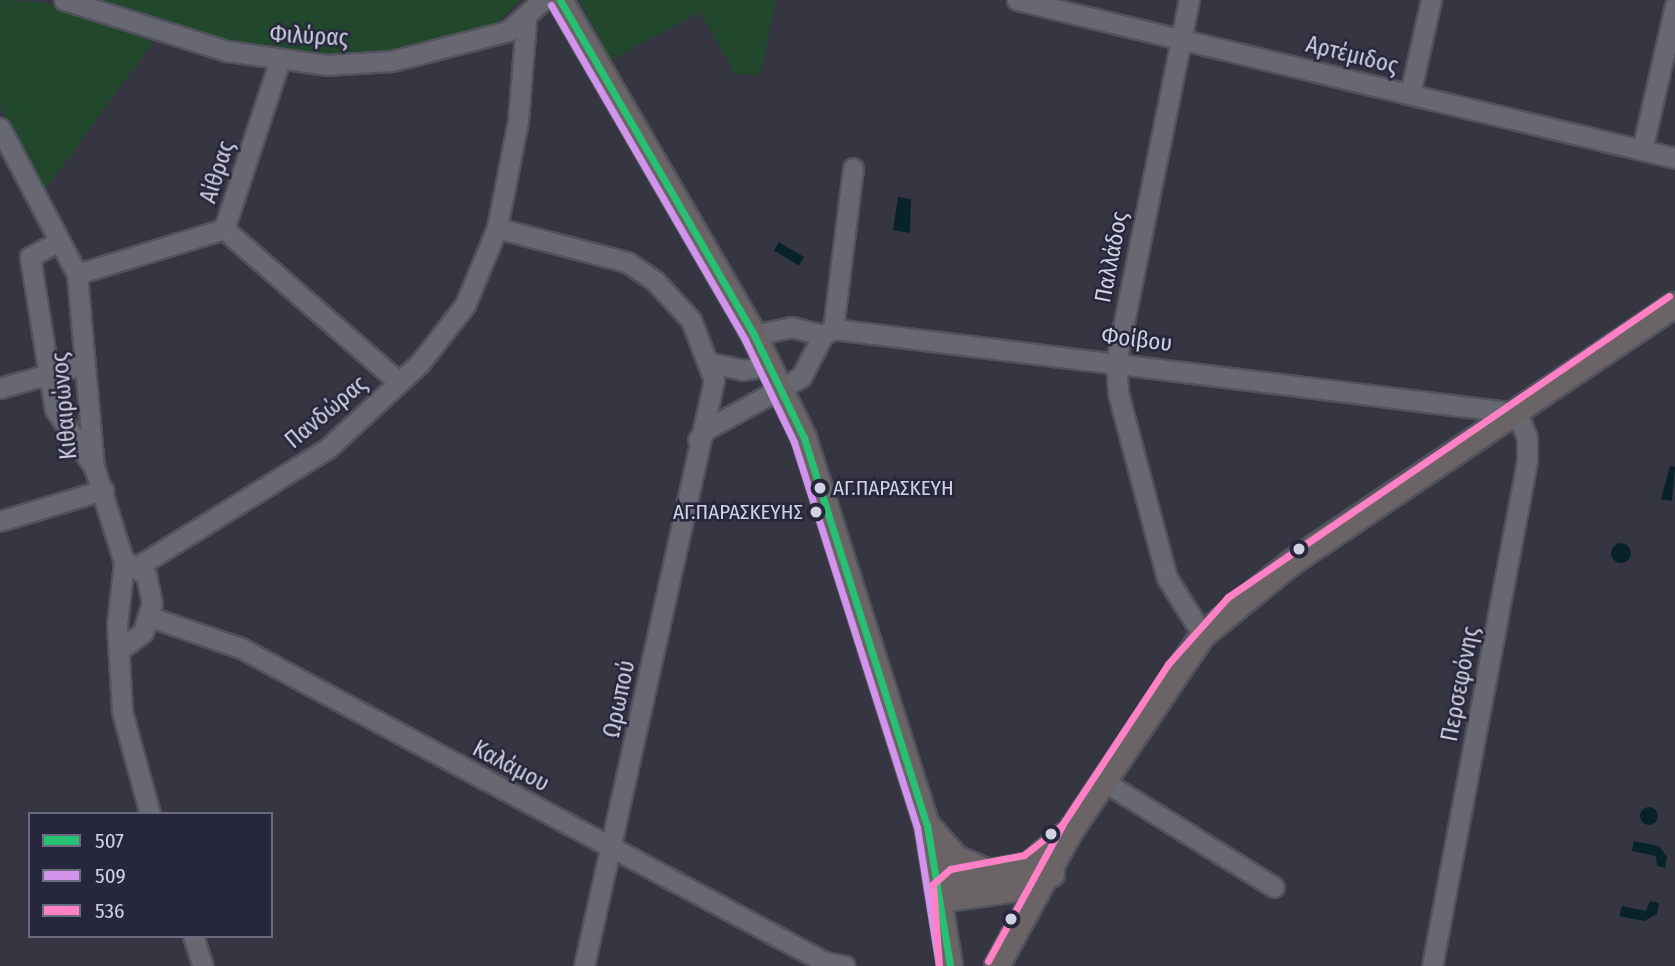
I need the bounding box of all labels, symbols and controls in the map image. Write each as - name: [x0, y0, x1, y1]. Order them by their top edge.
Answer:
- street label: Φιλύρας: [269, 20, 349, 52]
- street label: Αρτέμιδος: [1303, 30, 1401, 80]
- street label: Αίθρας: [194, 137, 240, 207]
- street label: Παλλάδος: [1089, 209, 1133, 305]
- street label: Φοίβου: [1100, 321, 1174, 357]
- street label: Κιθαιρώνος: [46, 351, 82, 461]
- street label: Πανδώρας: [280, 370, 372, 454]
- place label: ΑΓ.ΠΑΡΑΣΚΕΥΗ: [833, 475, 954, 501]
- marker: ΑΓ.ΠΑΡΑΣΚΕΥΗ: [813, 481, 827, 495]
- place label: ΑΓ.ΠΑΡΑΣΚΕΥΗΣ: [673, 499, 803, 525]
- marker: ΑΓ.ΠΑΡΑΣΚΕΥΗΣ: [809, 505, 823, 519]
- unlabelled marker: [1292, 542, 1306, 556]
- street label: Περσεφόνης: [1435, 624, 1485, 744]
- street label: Ωρωπού: [597, 658, 641, 740]
- street label: Καλάμου: [468, 734, 554, 798]
- legend: [28, 812, 273, 938]
- unlabelled marker: [1044, 827, 1058, 841]
- text: 507: [95, 828, 124, 854]
- text: 509: [95, 863, 126, 889]
- text: 536: [95, 898, 124, 924]
- unlabelled marker: [1004, 912, 1018, 926]

